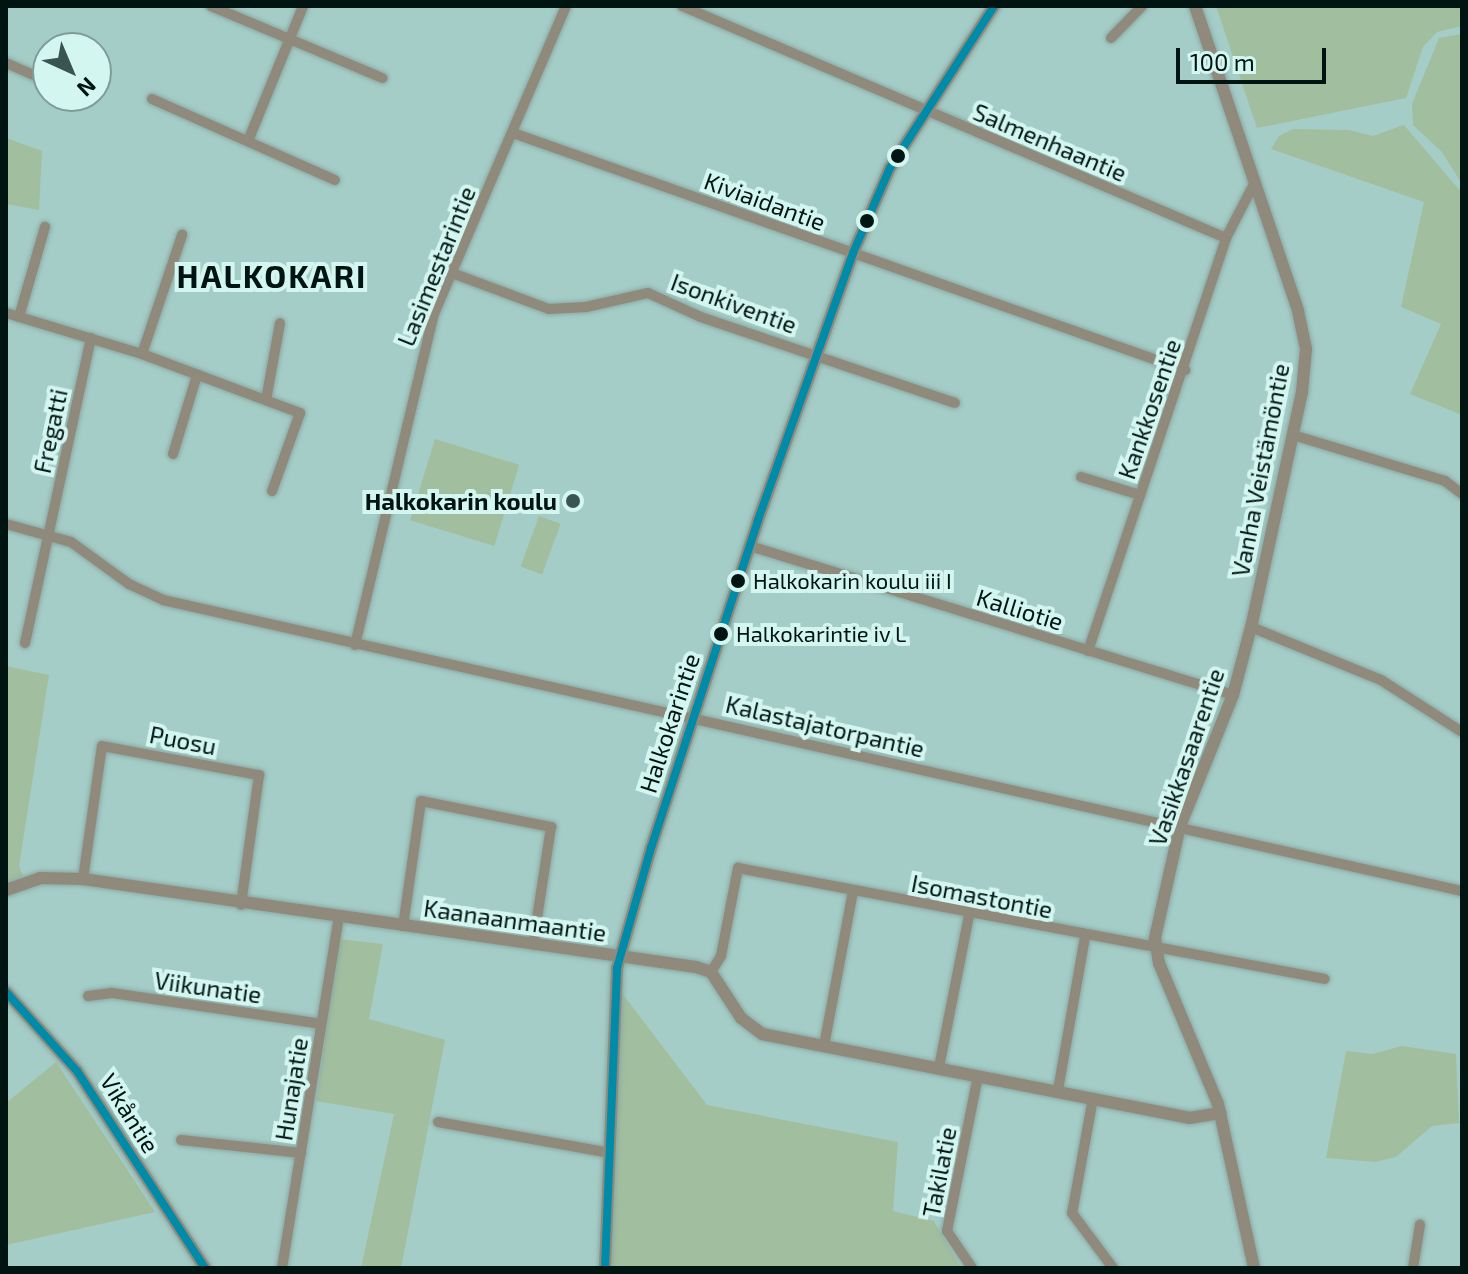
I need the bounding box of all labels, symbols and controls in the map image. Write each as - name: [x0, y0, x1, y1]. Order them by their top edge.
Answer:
- north arrow: [32, 32, 112, 112]
- scale bar: [1180, 32, 1330, 82]
- text: 100 m: [1190, 47, 1255, 76]
- text: N: [73, 73, 102, 103]
- street label: Salmenhaantie: [969, 97, 1131, 187]
- unlabelled marker: [890, 148, 906, 164]
- street label: Kiviaidantie: [701, 166, 829, 236]
- street label: Lasimestarintie: [391, 182, 481, 350]
- unlabelled marker: [859, 213, 875, 229]
- district label: HALKOKARI: [177, 256, 367, 294]
- street label: Isonkiventie: [667, 267, 801, 339]
- street label: Kankkosentie: [1112, 335, 1186, 483]
- street label: Vanha Veistämöntie: [1225, 361, 1295, 579]
- street label: Fregatti: [27, 386, 73, 476]
- place label: Halkokarin koulu: [365, 487, 557, 515]
- marker: Halkokarin koulu: [564, 492, 582, 510]
- place label: Halkokarin koulu iii I: [753, 568, 952, 594]
- marker: Halkokarin koulu iii I: [730, 573, 746, 589]
- street label: Kalliotie: [973, 582, 1067, 636]
- place label: Halkokarintie iv L: [736, 621, 907, 647]
- marker: Halkokarintie iv L: [713, 626, 729, 642]
- street label: Halkokarintie: [633, 650, 705, 796]
- street label: Vasikkasaarentie: [1142, 665, 1230, 849]
- street label: Kalastajatorpantie: [723, 689, 927, 763]
- street label: Puosu: [147, 719, 219, 761]
- street label: Isomastontie: [909, 868, 1055, 924]
- street label: Kaanaanmaantie: [422, 893, 608, 947]
- street label: Viikunatie: [153, 965, 263, 1009]
- street label: Hunajatie: [269, 1035, 313, 1143]
- street label: Vikåntie: [95, 1068, 165, 1158]
- street label: Takilatie: [916, 1124, 962, 1220]

